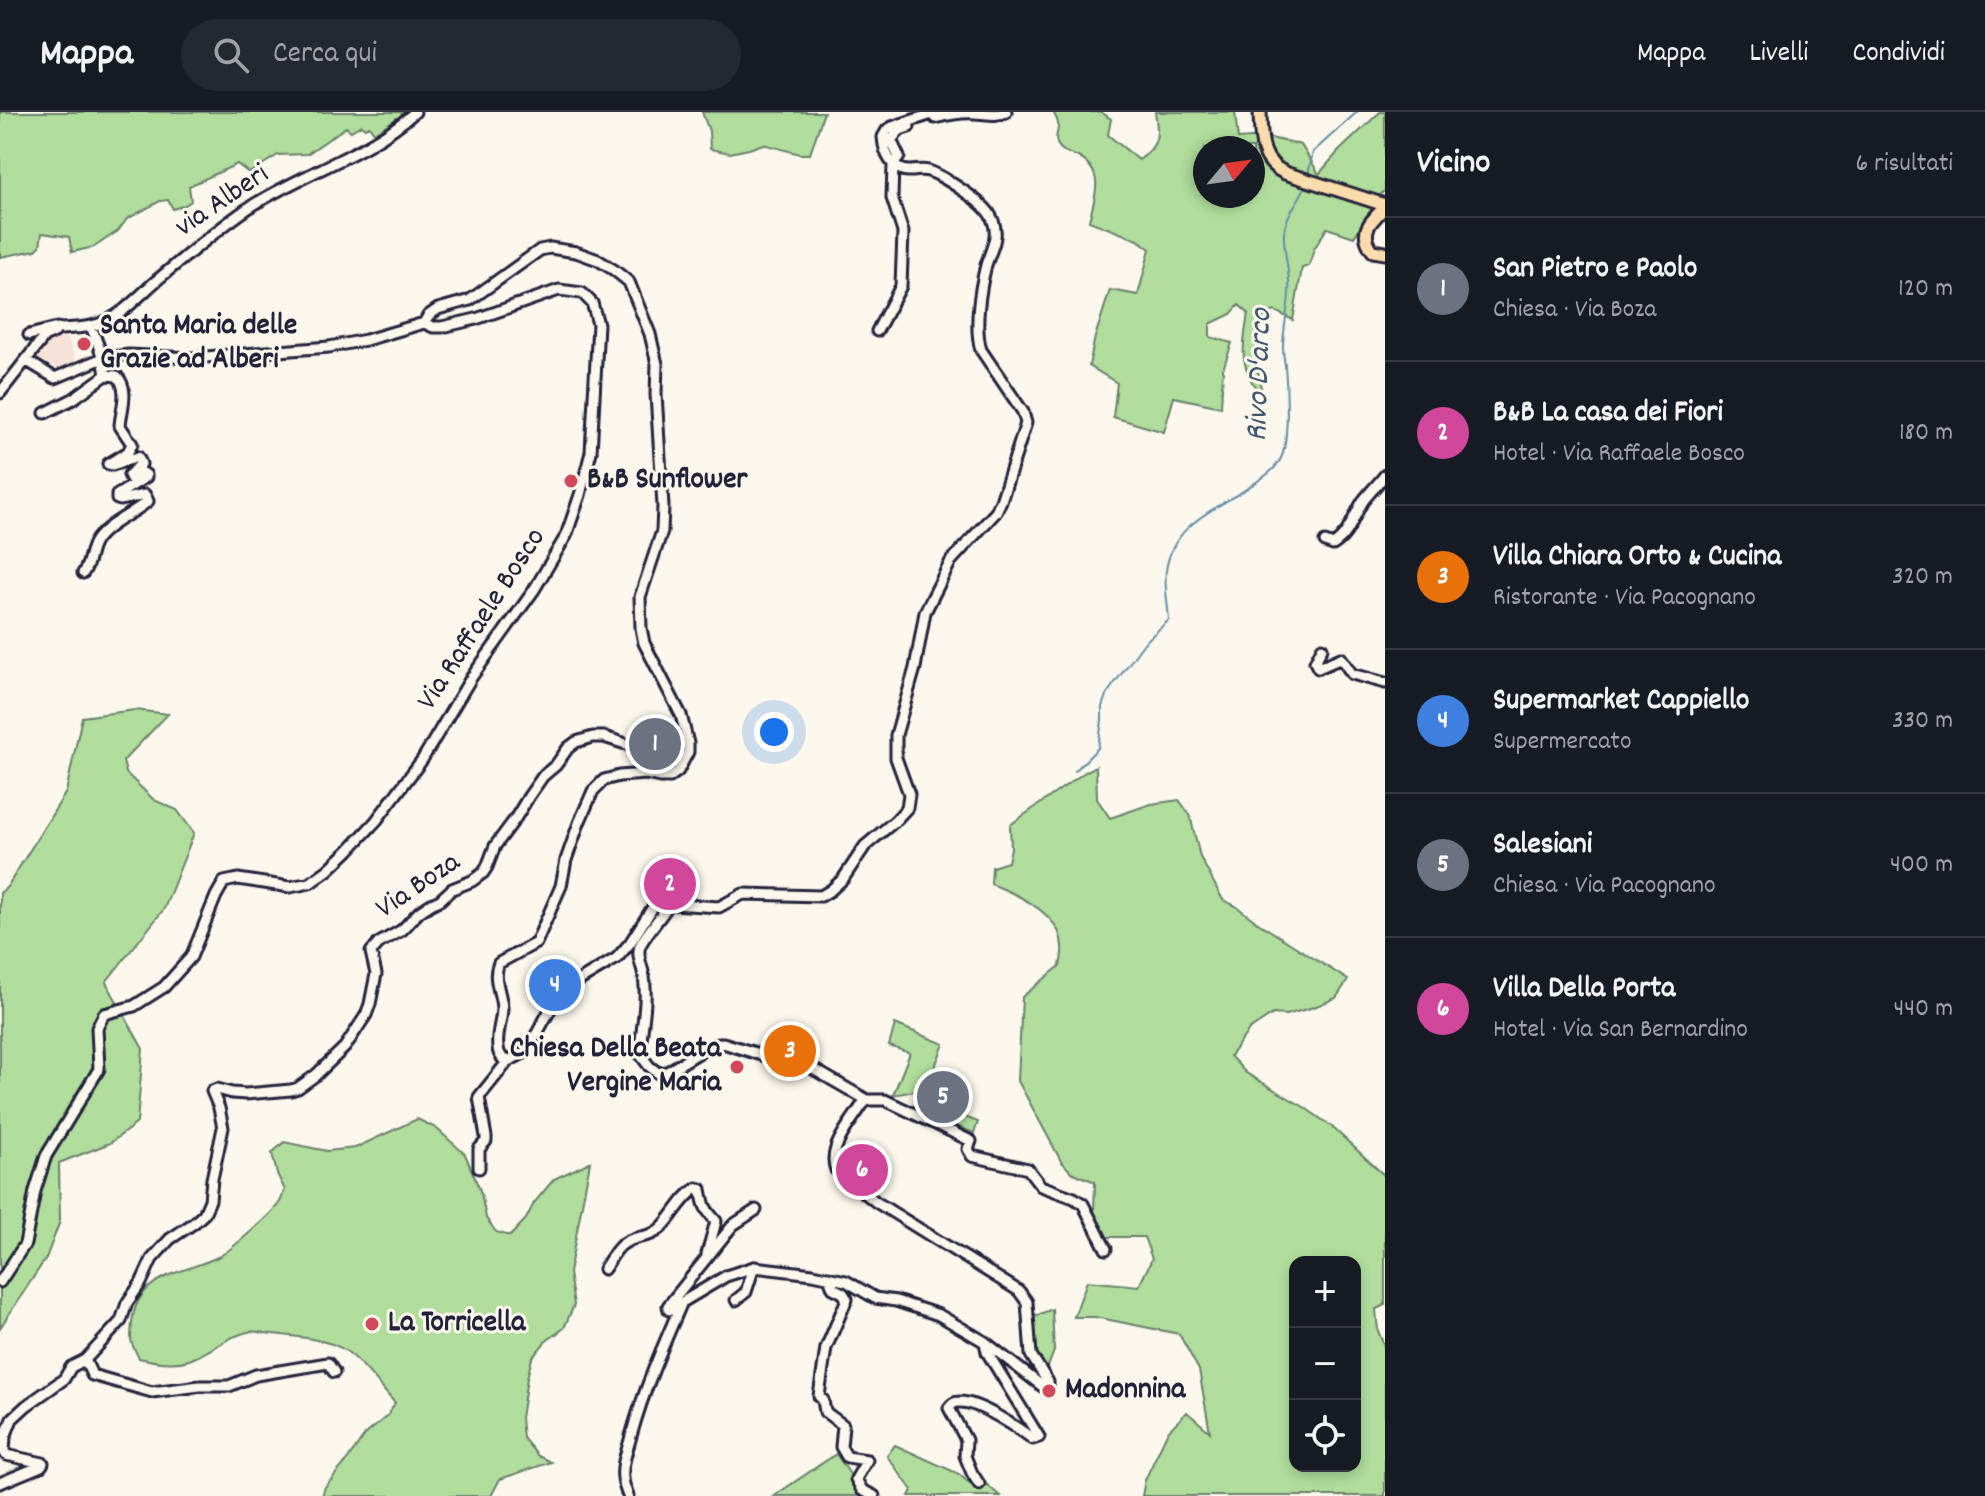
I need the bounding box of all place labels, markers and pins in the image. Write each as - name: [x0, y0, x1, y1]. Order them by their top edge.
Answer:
- place label: Santa Maria delle Grazie ad Alberi: [100, 306, 297, 383]
- marker: Santa Maria delle Grazie ad Alberi: [75, 335, 93, 353]
- place label: B&B Sunflower: [587, 460, 748, 503]
- marker: B&B Sunflower: [562, 472, 580, 490]
- pin: 1: [629, 714, 681, 774]
- pin: 2: [644, 854, 696, 914]
- pin: 4: [529, 955, 581, 1015]
- pin: 3: [764, 1021, 816, 1081]
- place label: Chiesa Della Beata Vergine Maria: [510, 1029, 722, 1106]
- marker: Chiesa Della Beata Vergine Maria: [728, 1058, 746, 1076]
- pin: 5: [917, 1067, 969, 1127]
- pin: 6: [836, 1140, 888, 1200]
- place label: La Torricella: [388, 1303, 526, 1346]
- marker: La Torricella: [363, 1315, 381, 1333]
- place label: Madonnina: [1065, 1370, 1186, 1413]
- marker: Madonnina: [1040, 1382, 1058, 1400]

